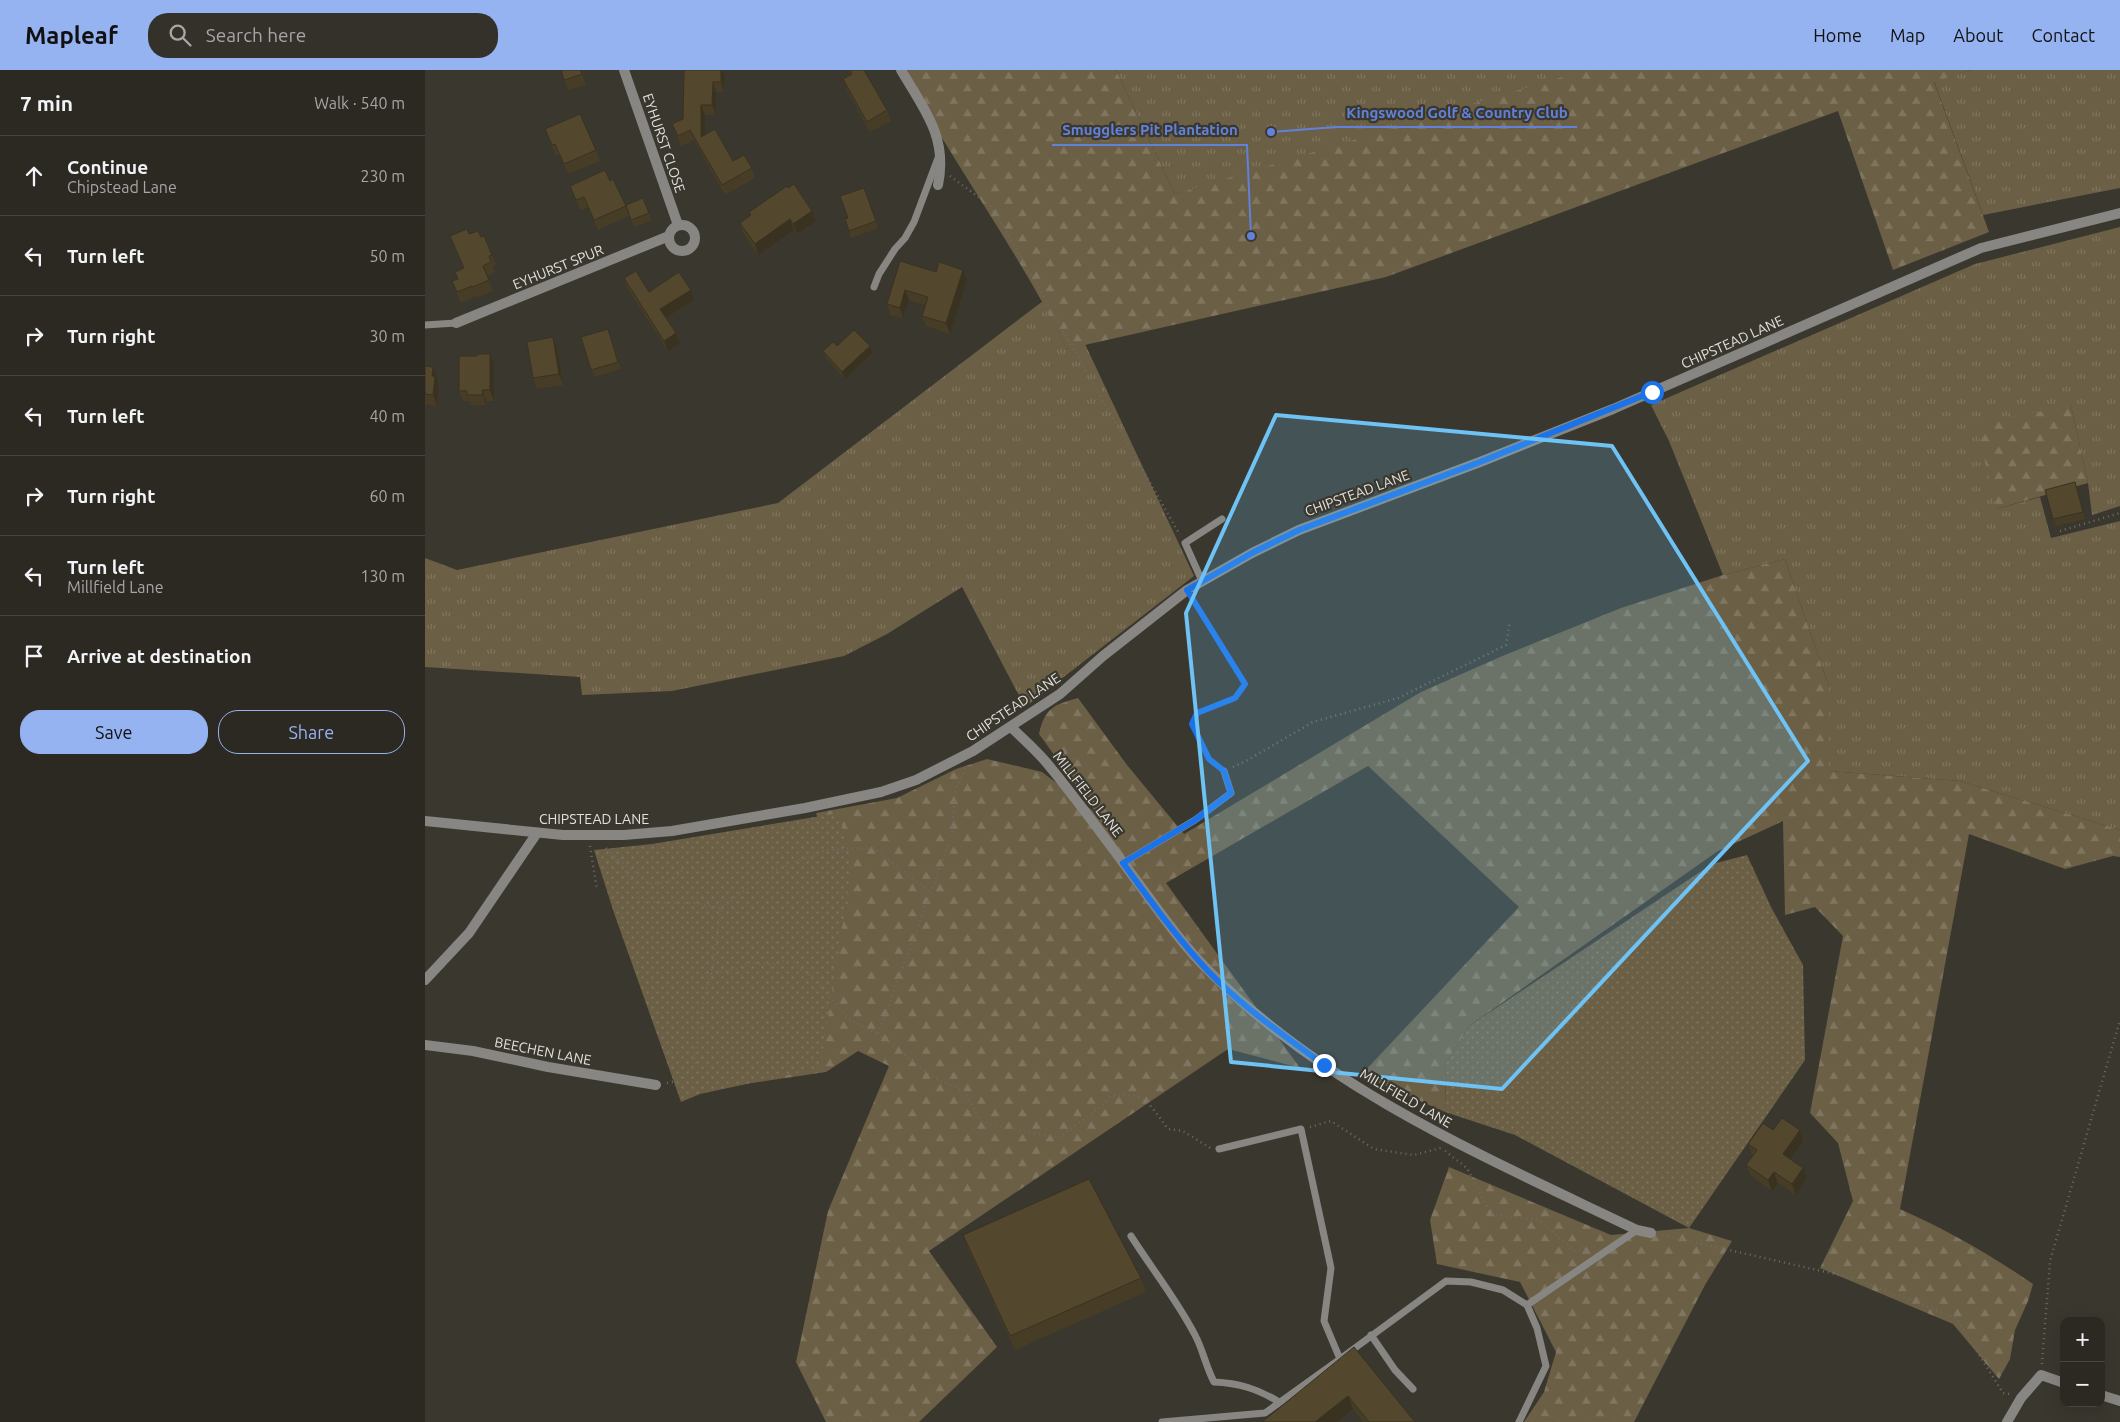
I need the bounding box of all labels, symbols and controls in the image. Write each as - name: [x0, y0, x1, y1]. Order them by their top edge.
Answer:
- search box: [148, 13, 498, 58]
- icon: search: [166, 21, 194, 49]
- text: Mapleaf: [25, 22, 118, 49]
- text: Search here: [206, 24, 306, 46]
- text: Home: [1813, 25, 1862, 45]
- text: Map: [1890, 25, 1925, 45]
- text: About: [1953, 25, 2003, 45]
- text: Contact: [2031, 25, 2095, 45]
- text: 7 min: [20, 91, 73, 115]
- street label: EYHURST CLOSE: [640, 91, 688, 195]
- text: Walk · 540 m: [314, 94, 405, 112]
- callout: Kingswood Golf & Country Club: [1336, 97, 1577, 127]
- text: Kingswood Golf & Country Club: [1346, 104, 1568, 121]
- callout: Smugglers Pit Plantation: [1052, 115, 1247, 145]
- text: Smugglers Pit Plantation: [1062, 121, 1238, 138]
- text: Continue: [67, 156, 148, 178]
- icon: ahead: [20, 162, 48, 190]
- text: 230 m: [360, 167, 405, 185]
- text: Chipstead Lane: [67, 178, 177, 196]
- street label: EYHURST SPUR: [510, 241, 606, 292]
- icon: left: [20, 242, 48, 270]
- text: Turn left: [67, 245, 145, 267]
- text: 50 m: [369, 247, 405, 265]
- street label: CHIPSTEAD LANE: [1678, 312, 1786, 372]
- icon: right: [20, 322, 48, 350]
- text: Turn right: [67, 325, 155, 347]
- text: 30 m: [369, 327, 405, 345]
- route start: [1641, 381, 1664, 404]
- icon: left: [20, 402, 48, 430]
- text: Turn left: [67, 405, 145, 427]
- text: 40 m: [369, 407, 405, 425]
- street label: CHIPSTEAD LANE: [1303, 467, 1412, 519]
- icon: right: [20, 482, 48, 510]
- text: Turn right: [67, 485, 155, 507]
- text: 60 m: [369, 487, 405, 505]
- text: Turn left: [67, 556, 145, 578]
- icon: left: [20, 562, 48, 590]
- text: 130 m: [360, 567, 405, 585]
- text: Millfield Lane: [67, 578, 164, 596]
- icon: arrive: [20, 642, 48, 670]
- text: Arrive at destination: [67, 645, 252, 667]
- street label: CHIPSTEAD LANE: [963, 670, 1063, 744]
- button: Save: [20, 710, 208, 754]
- button: Share: [218, 710, 405, 754]
- street label: MILLFIELD LANE: [1050, 748, 1126, 840]
- street label: CHIPSTEAD LANE: [539, 811, 649, 827]
- street label: BEECHEN LANE: [493, 1034, 593, 1068]
- route end: [1313, 1054, 1336, 1077]
- street label: MILLFIELD LANE: [1357, 1065, 1455, 1131]
- map controls: [2060, 1317, 2105, 1407]
- button: +: [2060, 1317, 2105, 1362]
- button: −: [2060, 1362, 2105, 1407]

